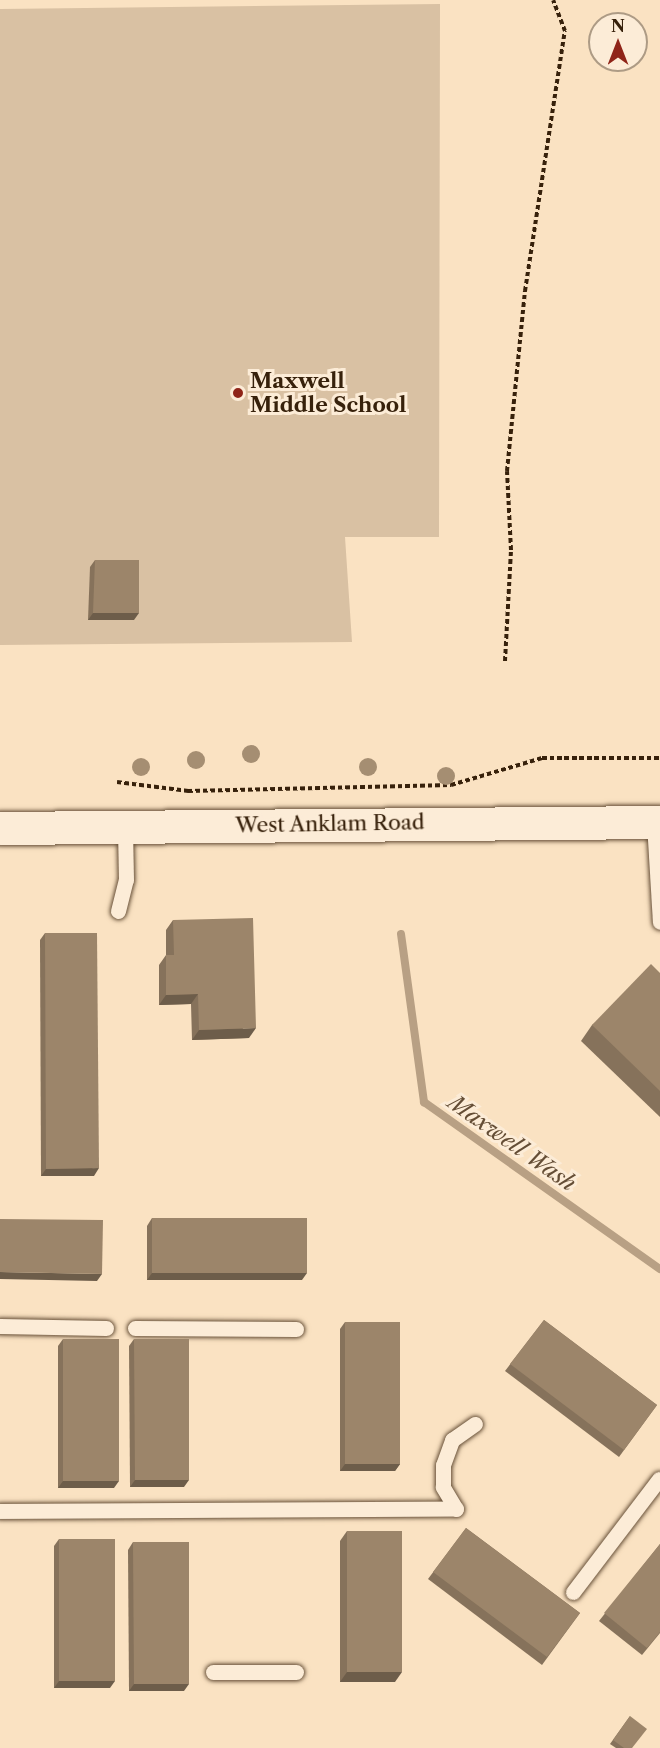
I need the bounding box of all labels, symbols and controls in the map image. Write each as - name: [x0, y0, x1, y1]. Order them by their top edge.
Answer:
- north arrow: [588, 12, 648, 72]
- text: N: [611, 16, 625, 36]
- place label: Maxwell Middle School: [250, 368, 406, 418]
- marker: Maxwell Middle School: [231, 386, 245, 400]
- street label: West Anklam Road: [235, 810, 425, 838]
- water label: Maxwell Wash: [443, 1089, 581, 1197]

